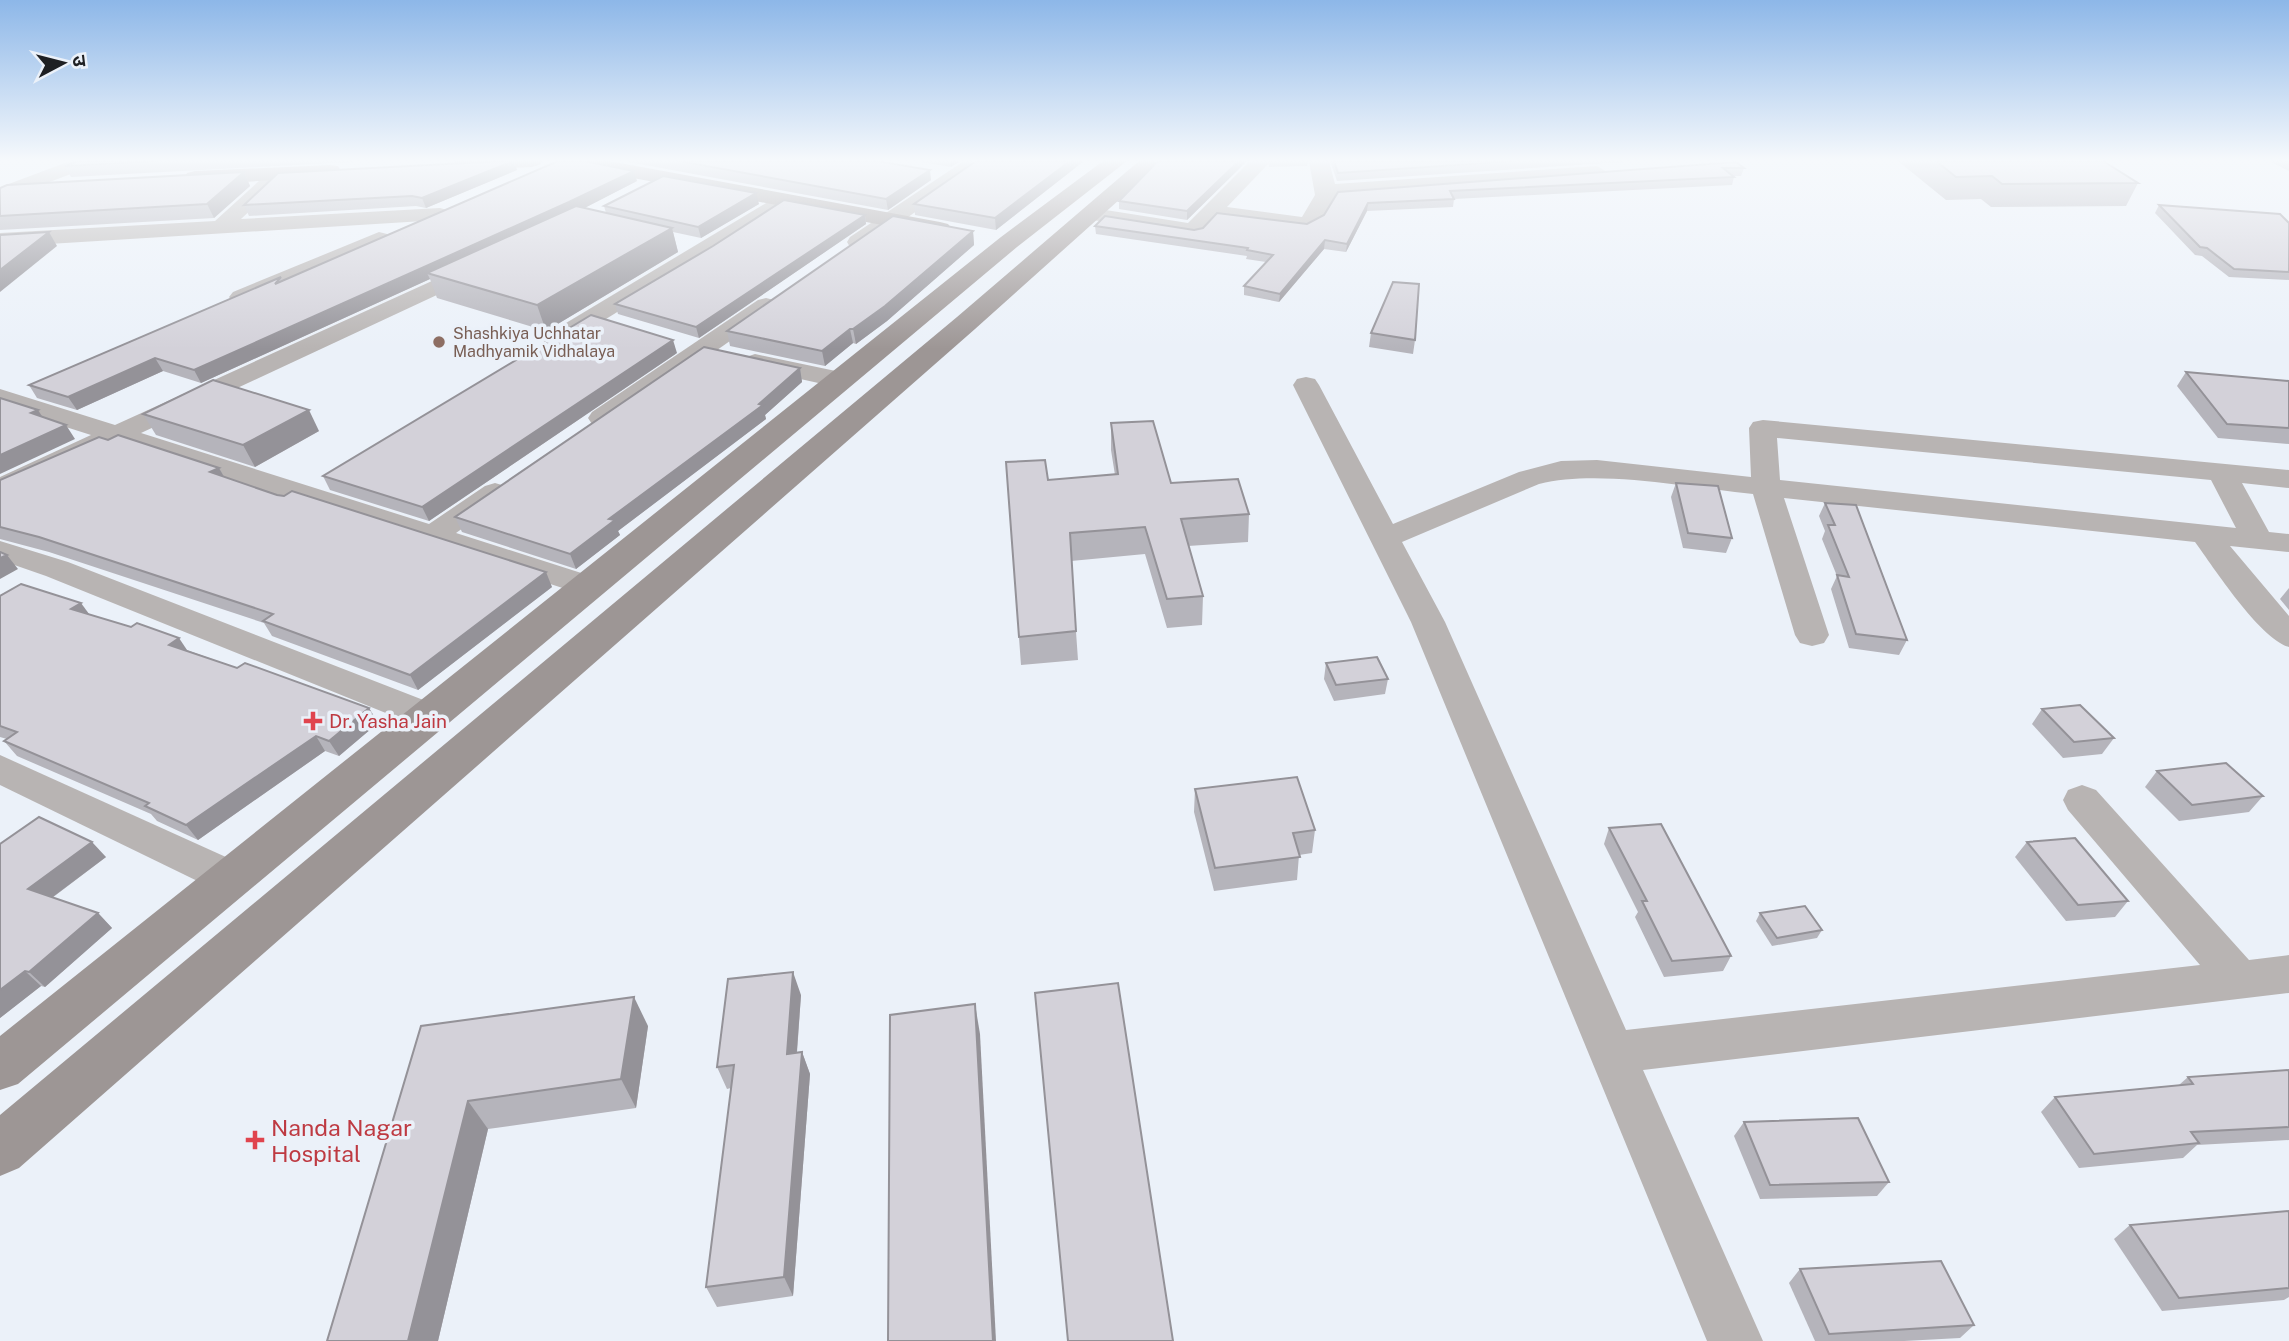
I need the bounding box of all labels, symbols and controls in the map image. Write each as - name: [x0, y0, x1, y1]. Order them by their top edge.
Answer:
- north arrow: [28, 28, 98, 98]
- text: उ: [68, 54, 92, 69]
- place label: Shashkiya Uchhatar Madhyamik Vidhalaya: [453, 324, 615, 361]
- marker: Shashkiya Uchhatar Madhyamik Vidhalaya: [431, 334, 447, 350]
- place label: Dr. Yasha Jain: [329, 710, 447, 732]
- marker: Dr. Yasha Jain: [303, 711, 323, 731]
- place label: Nanda Nagar Hospital: [271, 1114, 412, 1167]
- marker: Nanda Nagar Hospital: [245, 1130, 265, 1150]

